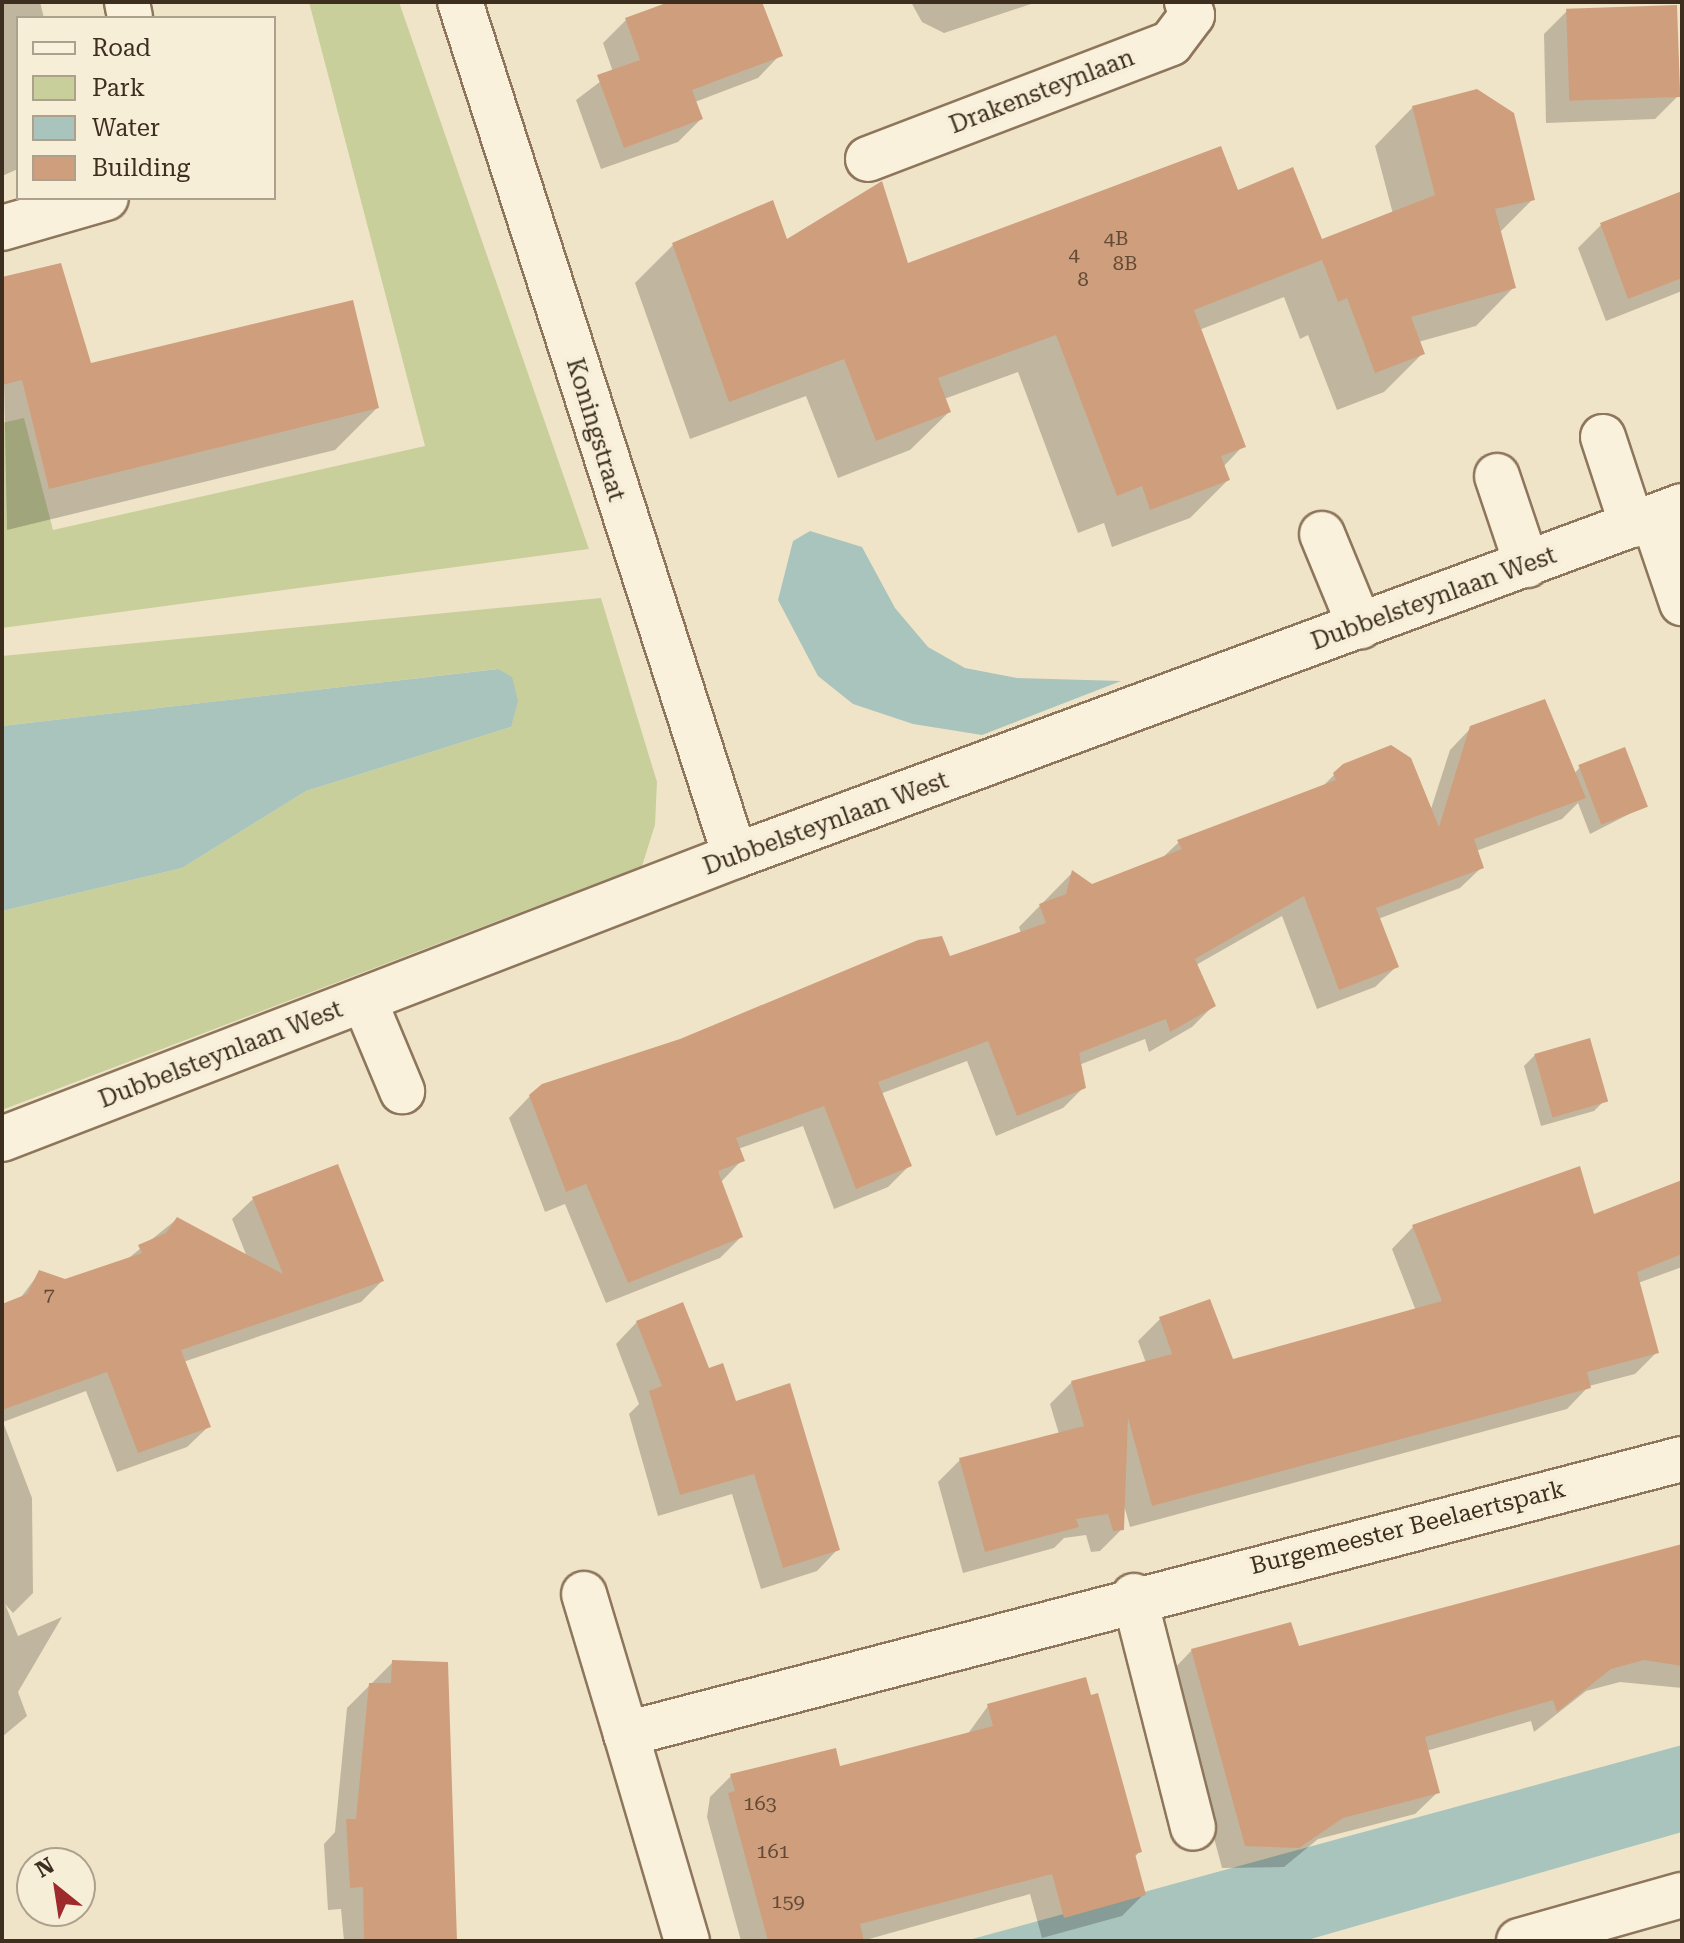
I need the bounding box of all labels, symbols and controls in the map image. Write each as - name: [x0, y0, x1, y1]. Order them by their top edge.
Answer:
- legend: [16, 16, 276, 200]
- text: Road: [92, 34, 151, 62]
- street label: Drakensteynlaan: [946, 44, 1138, 140]
- text: Park: [92, 74, 145, 102]
- text: Water: [92, 114, 160, 142]
- text: Building: [92, 154, 190, 182]
- house number: 4B: [1104, 226, 1128, 250]
- house number: 4: [1068, 242, 1080, 266]
- house number: 8B: [1113, 251, 1137, 275]
- house number: 8: [1077, 267, 1089, 291]
- street label: Koningstraat: [560, 355, 630, 505]
- street label: Dubbelsteynlaan West: [1307, 541, 1561, 657]
- street label: Dubbelsteynlaan West: [699, 766, 953, 882]
- street label: Dubbelsteynlaan West: [95, 995, 347, 1115]
- house number: 7: [43, 1283, 55, 1307]
- street label: Burgemeester Beelaertspark: [1247, 1475, 1569, 1581]
- house number: 163: [743, 1791, 777, 1815]
- house number: 161: [756, 1839, 790, 1863]
- north arrow: [16, 1847, 96, 1927]
- text: N: [31, 1852, 58, 1883]
- house number: 159: [771, 1889, 805, 1913]

